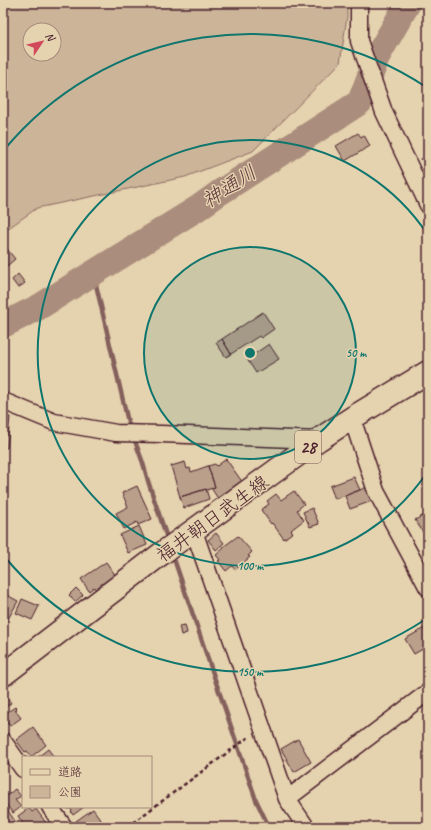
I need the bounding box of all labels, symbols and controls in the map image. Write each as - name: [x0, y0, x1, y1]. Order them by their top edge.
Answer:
- north arrow: [22, 22, 62, 62]
- text: N: [43, 29, 59, 45]
- water label: 神通川: [197, 160, 261, 213]
- text: 50 m: [346, 345, 367, 361]
- centre of rings: [243, 346, 257, 360]
- road number: 28: [295, 431, 321, 463]
- street label: 福井朝日武生線: [152, 470, 273, 568]
- text: 100 m: [237, 558, 264, 574]
- text: 150 m: [237, 664, 264, 680]
- legend: [22, 756, 152, 808]
- text: 道路: [58, 764, 82, 780]
- text: 公園: [58, 784, 82, 800]

